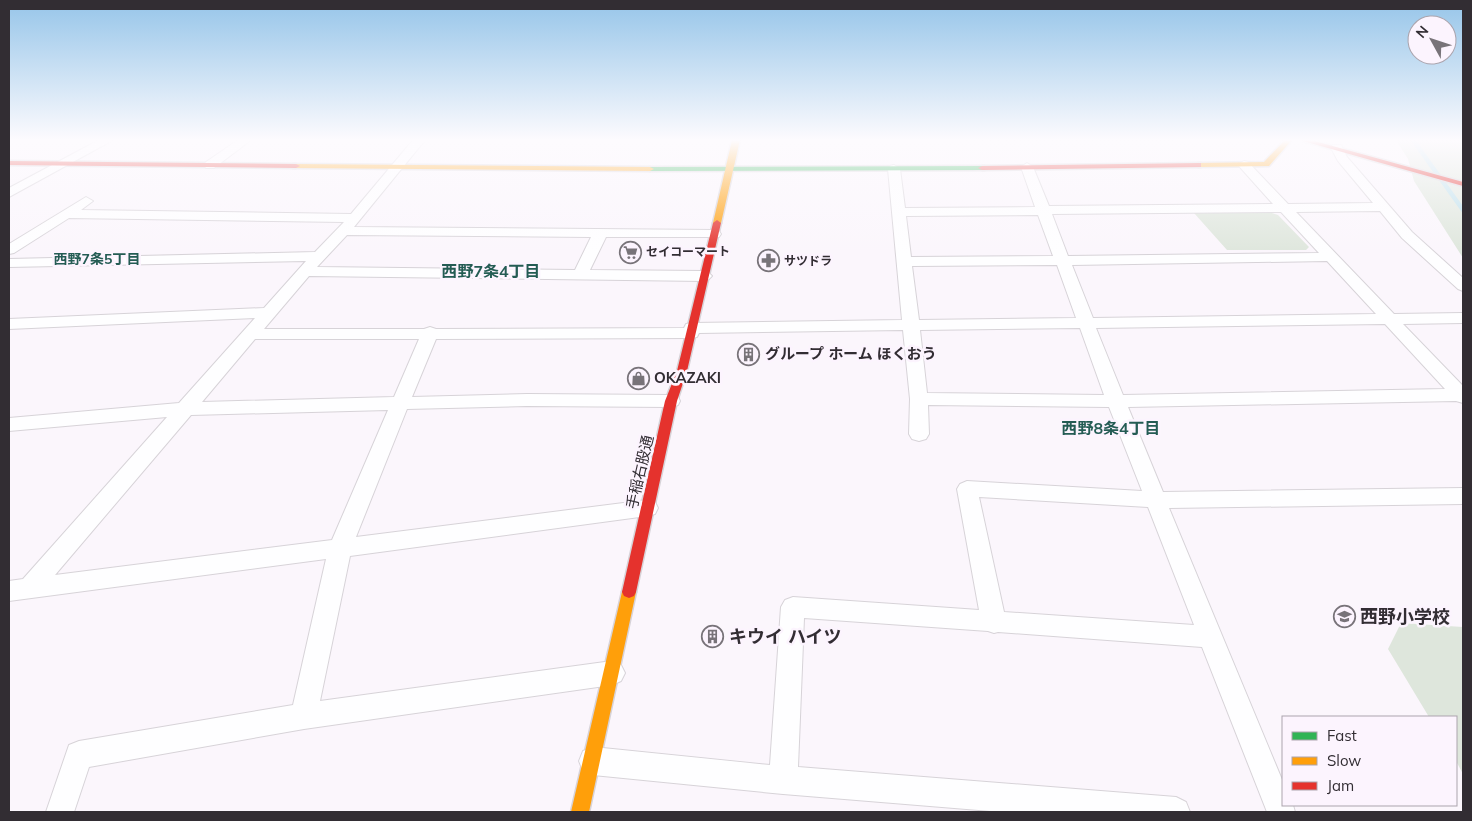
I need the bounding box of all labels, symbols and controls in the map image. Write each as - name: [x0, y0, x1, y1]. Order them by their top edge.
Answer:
- north arrow: [1407, 15, 1457, 65]
- text: N: [1412, 22, 1432, 41]
- supermarket icon: セイコーマート: [618, 240, 642, 264]
- place label: セイコーマート: [646, 244, 730, 259]
- pharmacy icon: サツドラ: [756, 249, 780, 273]
- district label: 西野7条5丁目: [54, 250, 140, 268]
- place label: サツドラ: [784, 253, 832, 268]
- district label: 西野7条4丁目: [441, 261, 541, 281]
- building icon: グループ ホーム ほくおう: [737, 342, 761, 366]
- place label: グループ ホーム ほくおう: [765, 344, 937, 363]
- shop icon: OKAZAKI: [626, 366, 650, 390]
- place label: OKAZAKI: [654, 368, 721, 387]
- district label: 西野8条4丁目: [1061, 418, 1161, 438]
- street label: 手稲右股通: [622, 433, 657, 511]
- school or university icon: 西野小学校: [1332, 605, 1356, 629]
- place label: 西野小学校: [1360, 605, 1450, 628]
- building icon: キウイ ハイツ: [701, 625, 725, 649]
- place label: キウイ ハイツ: [729, 625, 842, 648]
- legend: [1282, 716, 1457, 806]
- text: Fast: [1327, 726, 1357, 745]
- text: Slow: [1327, 751, 1361, 770]
- text: Jam: [1327, 776, 1354, 795]

